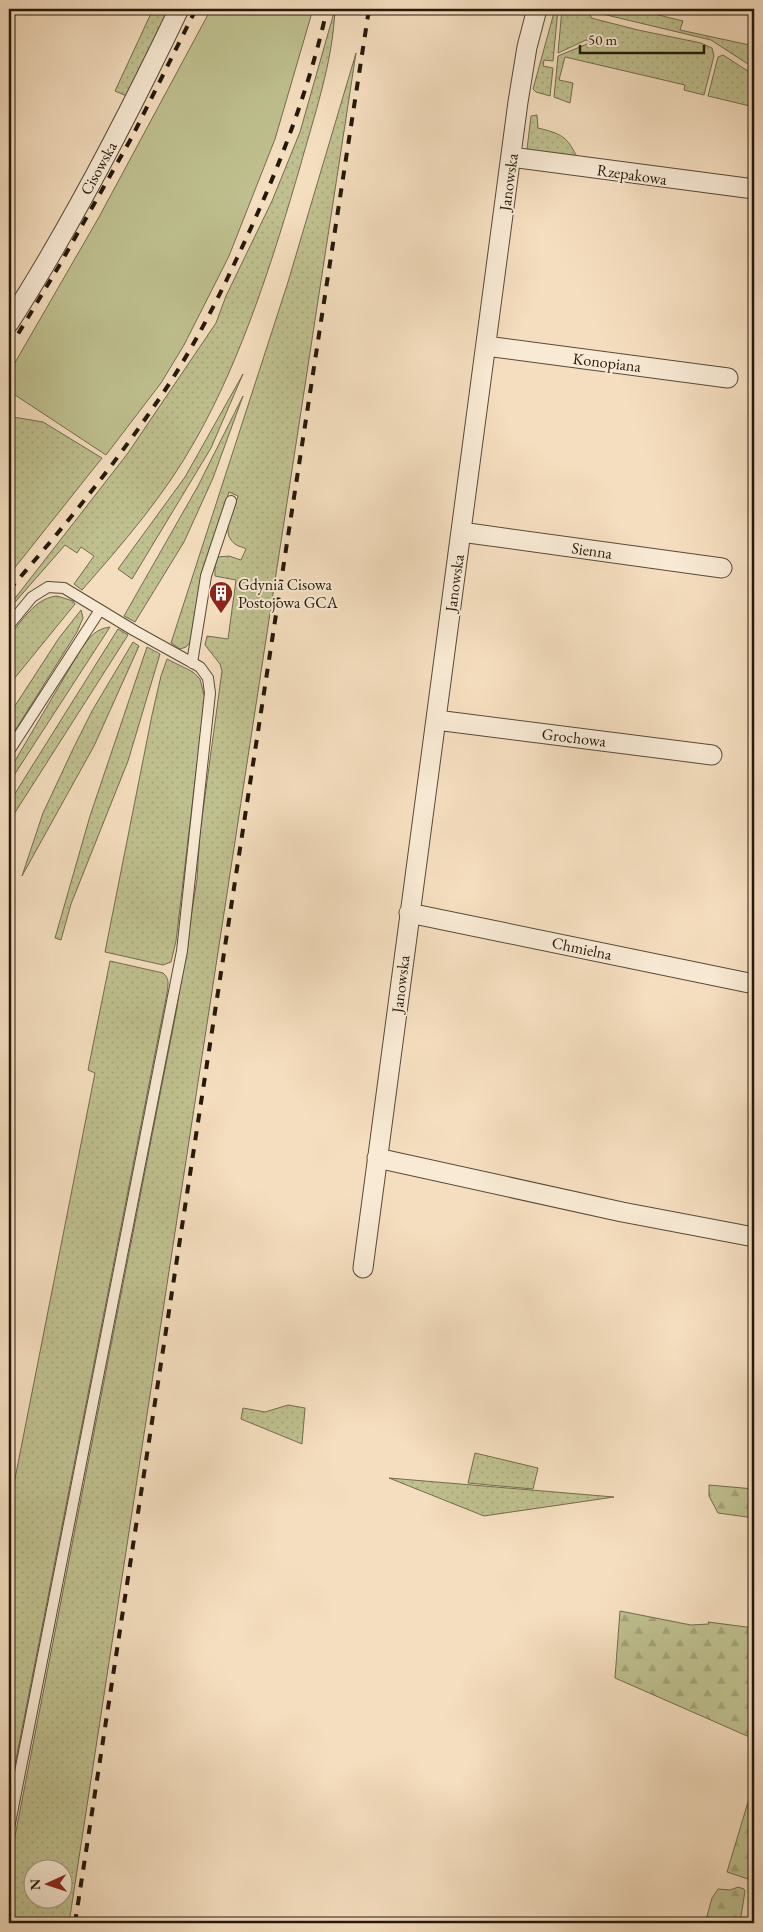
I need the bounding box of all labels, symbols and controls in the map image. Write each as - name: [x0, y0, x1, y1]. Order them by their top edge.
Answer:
- scale bar: [580, 22, 704, 54]
- text: 50 m: [588, 30, 617, 49]
- street label: Cisowska: [75, 137, 122, 199]
- street label: Janowska: [494, 151, 523, 214]
- street label: Rzepakowa: [596, 159, 669, 190]
- street label: Konopiana: [572, 348, 643, 377]
- street label: Sienna: [570, 537, 614, 564]
- street label: Janowska: [440, 552, 469, 615]
- place label: Gdynia Cisowa Postojowa GCA: [238, 574, 339, 613]
- building icon: Gdynia Cisowa Postojowa GCA: [208, 580, 234, 614]
- street label: Grochowa: [541, 723, 608, 752]
- street label: Chmielna: [550, 932, 614, 965]
- street label: Janowska: [386, 953, 415, 1016]
- north arrow: [22, 1860, 72, 1910]
- text: N: [26, 1878, 44, 1891]

